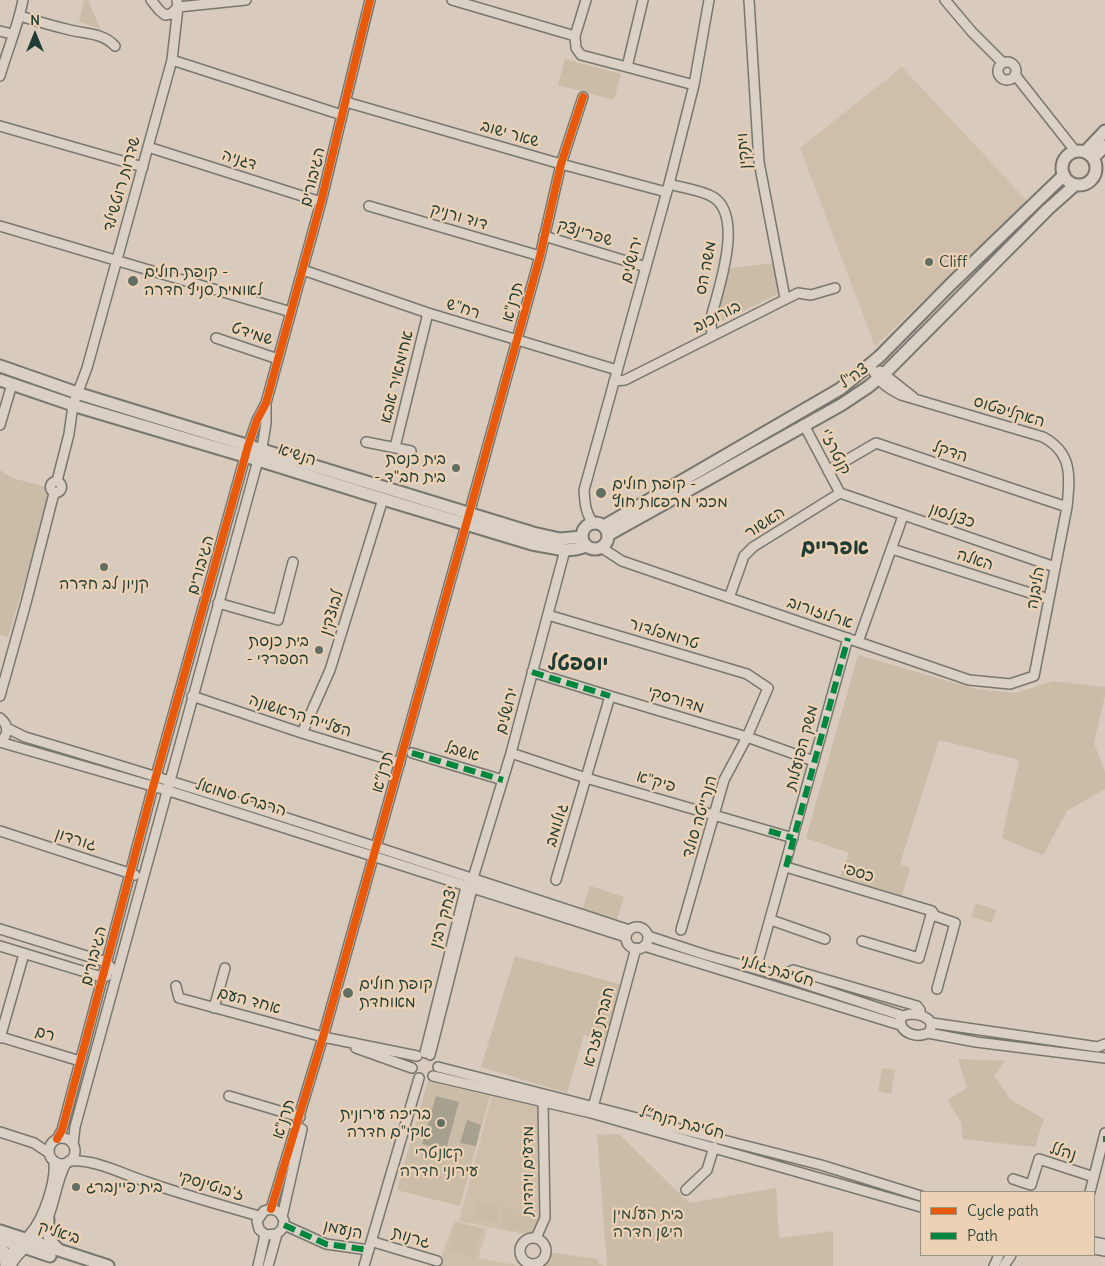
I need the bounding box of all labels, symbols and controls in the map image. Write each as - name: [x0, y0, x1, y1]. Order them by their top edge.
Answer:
- north arrow: [10, 10, 60, 60]
- text: N: [30, 11, 40, 29]
- street label: שאר ישוב: [478, 116, 542, 152]
- street label: ויתקין: [733, 132, 755, 170]
- street label: שדרות רוטשילד: [99, 134, 145, 234]
- street label: דגניה: [219, 145, 259, 175]
- street label: הגיבורים: [296, 145, 330, 209]
- street label: דוד ורניק: [428, 200, 490, 234]
- street label: שפרינצק: [555, 216, 615, 250]
- street label: ירושלים: [617, 235, 647, 285]
- street label: משה הס: [691, 240, 721, 296]
- place label: Cliff: [939, 252, 967, 272]
- marker: Cliff: [923, 256, 935, 268]
- place label: קופת חולים - לאומית סניף חדרה: [144, 262, 262, 300]
- marker: קופת חולים - לאומית סניף חדרה: [126, 274, 140, 288]
- street label: תרנ"א: [498, 280, 528, 324]
- street label: רח"ש: [444, 295, 482, 323]
- street label: בורוכוב: [690, 297, 744, 337]
- street label: שמידט: [229, 318, 275, 350]
- street label: אחימאיר אבא: [376, 328, 418, 426]
- street label: צה"ל: [836, 359, 872, 393]
- street label: האקליפטוס: [971, 392, 1047, 432]
- street label: קנטרז'י: [815, 426, 855, 478]
- street label: הדקל: [930, 437, 970, 467]
- street label: הנשיא: [275, 440, 319, 470]
- place label: בית כנסת - בית חב"ד: [374, 449, 446, 487]
- marker: בית כנסת - בית חב"ד: [450, 462, 462, 474]
- place label: קופת חולים - מכבי מרפאת חוץ: [612, 474, 728, 512]
- marker: קופת חולים - מכבי מרפאת חוץ: [594, 486, 608, 500]
- street label: כצנלסון: [927, 499, 977, 533]
- street label: האשור: [741, 503, 789, 543]
- street label: הגיבורים: [183, 533, 219, 597]
- district label: אפריים: [801, 535, 869, 561]
- street label: האלה: [954, 545, 996, 575]
- marker: קניון לב חדרה: [98, 561, 110, 573]
- street label: הליבנה: [1023, 565, 1049, 611]
- place label: קניון לב חדרה: [59, 574, 149, 594]
- street label: לבוצקין: [316, 588, 348, 638]
- street label: ארלוזורוב: [785, 593, 855, 633]
- street label: טרומפלדור: [627, 614, 701, 654]
- place label: בית כנסת - הספרדי: [246, 631, 309, 669]
- marker: בית כנסת - הספרדי: [313, 644, 325, 656]
- district label: יוספטל: [548, 651, 608, 677]
- street label: מדורסקי: [645, 682, 707, 718]
- street label: ירושלים: [492, 686, 522, 736]
- street label: העלייה הראשונה: [246, 690, 354, 742]
- street label: משק הפועלות: [781, 703, 823, 793]
- street label: אשבל: [442, 738, 482, 766]
- street label: תרנ״א: [368, 749, 398, 795]
- street label: פיק"א: [634, 767, 678, 797]
- street label: הנרייטה סולד: [678, 773, 722, 861]
- street label: הרברט סמואל: [193, 775, 289, 821]
- street label: גולומב: [541, 801, 573, 849]
- street label: גורדון: [53, 824, 99, 856]
- street label: כספי: [840, 859, 876, 887]
- street label: יצחק רבין: [426, 884, 462, 950]
- street label: הגיבורים: [77, 924, 111, 988]
- street label: חטיבת גולני: [738, 951, 816, 991]
- place label: קופת חולים מאוחדת: [359, 974, 433, 1012]
- street label: אחד העם: [215, 983, 283, 1019]
- street label: חברת עזרא: [579, 985, 619, 1069]
- marker: קופת חולים מאוחדת: [341, 986, 355, 1000]
- street label: רם: [33, 1022, 57, 1046]
- street label: תרנ"א: [269, 1096, 299, 1142]
- street label: חטיבת הנח״ל: [637, 1102, 727, 1144]
- place label: בריכה עירונית אקי"ם חדרה: [340, 1104, 431, 1142]
- marker: בריכה עירונית אקי"ם חדרה: [435, 1117, 447, 1129]
- street label: מדעים ויהדות: [518, 1126, 538, 1216]
- street label: נהלל: [1047, 1139, 1079, 1165]
- park label: קאנטרי עירוני חדרה: [400, 1143, 478, 1181]
- street label: ז'בוטינסקי: [176, 1167, 246, 1205]
- place label: בית פיינברג: [86, 1177, 163, 1197]
- marker: בית פיינברג: [70, 1181, 82, 1193]
- legend: [920, 1191, 1095, 1256]
- text: Cycle path: [967, 1201, 1039, 1220]
- park label: בית העלמין הישן חדרה: [613, 1204, 683, 1242]
- street label: ביאליק: [35, 1217, 83, 1249]
- street label: הנעמן: [322, 1217, 364, 1243]
- street label: גרנות: [389, 1223, 433, 1253]
- text: Path: [967, 1226, 998, 1245]

